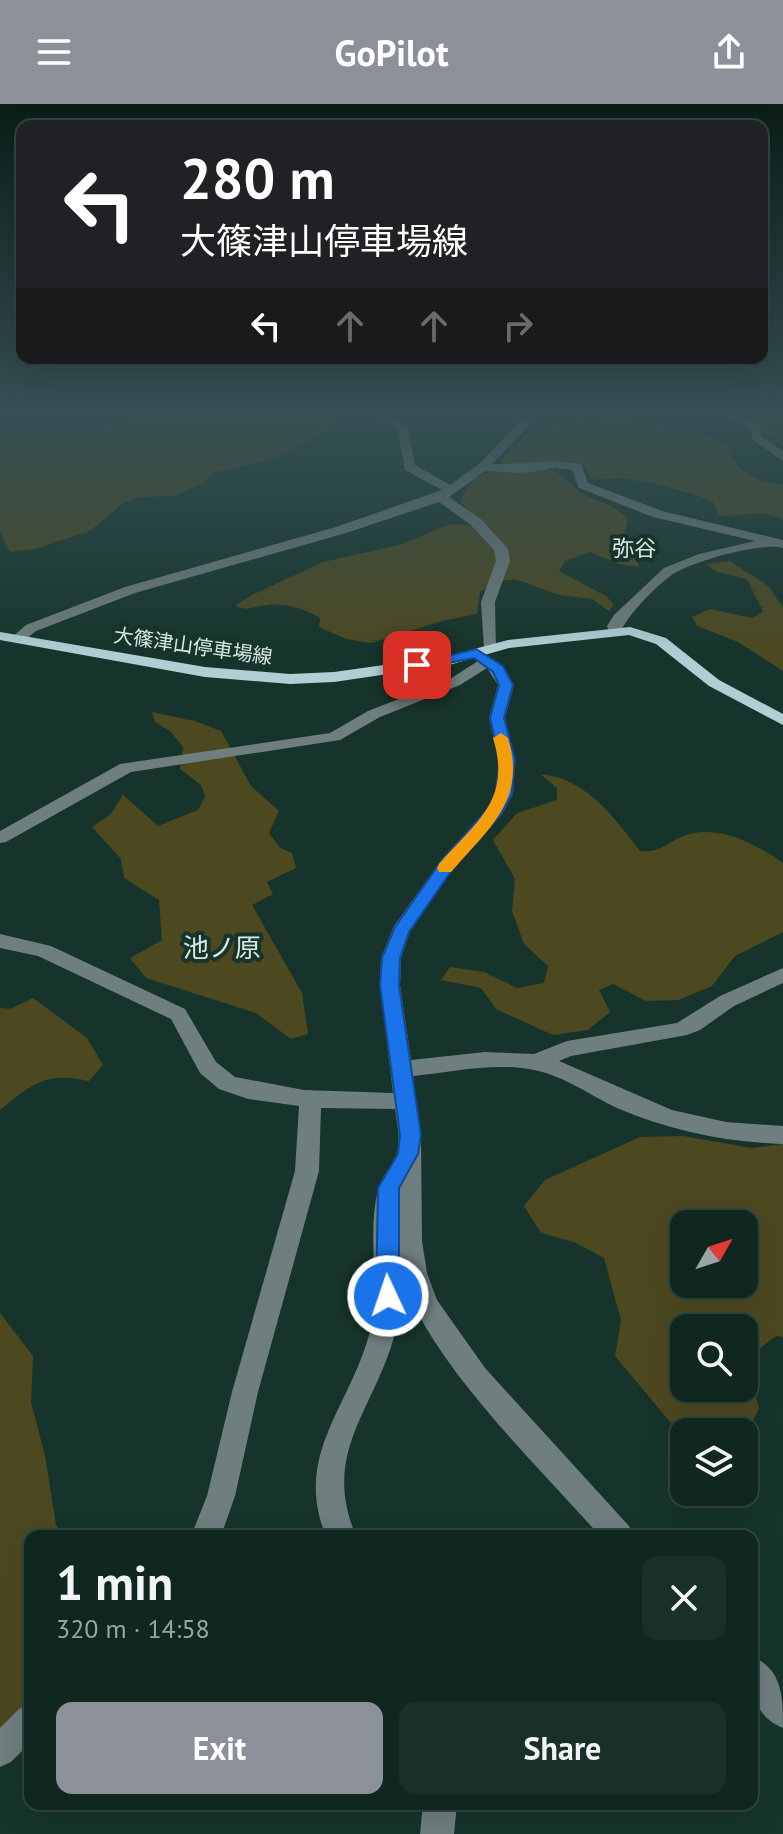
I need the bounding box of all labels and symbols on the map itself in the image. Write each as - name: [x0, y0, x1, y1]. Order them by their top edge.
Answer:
- district label: 弥谷: [612, 534, 656, 562]
- street label: 大篠津山停車場線: [112, 622, 274, 670]
- pin: [383, 631, 451, 699]
- district label: 池ノ原: [183, 931, 261, 964]
- north arrow: [670, 1210, 758, 1298]
- position arrow: [346, 1254, 430, 1338]

